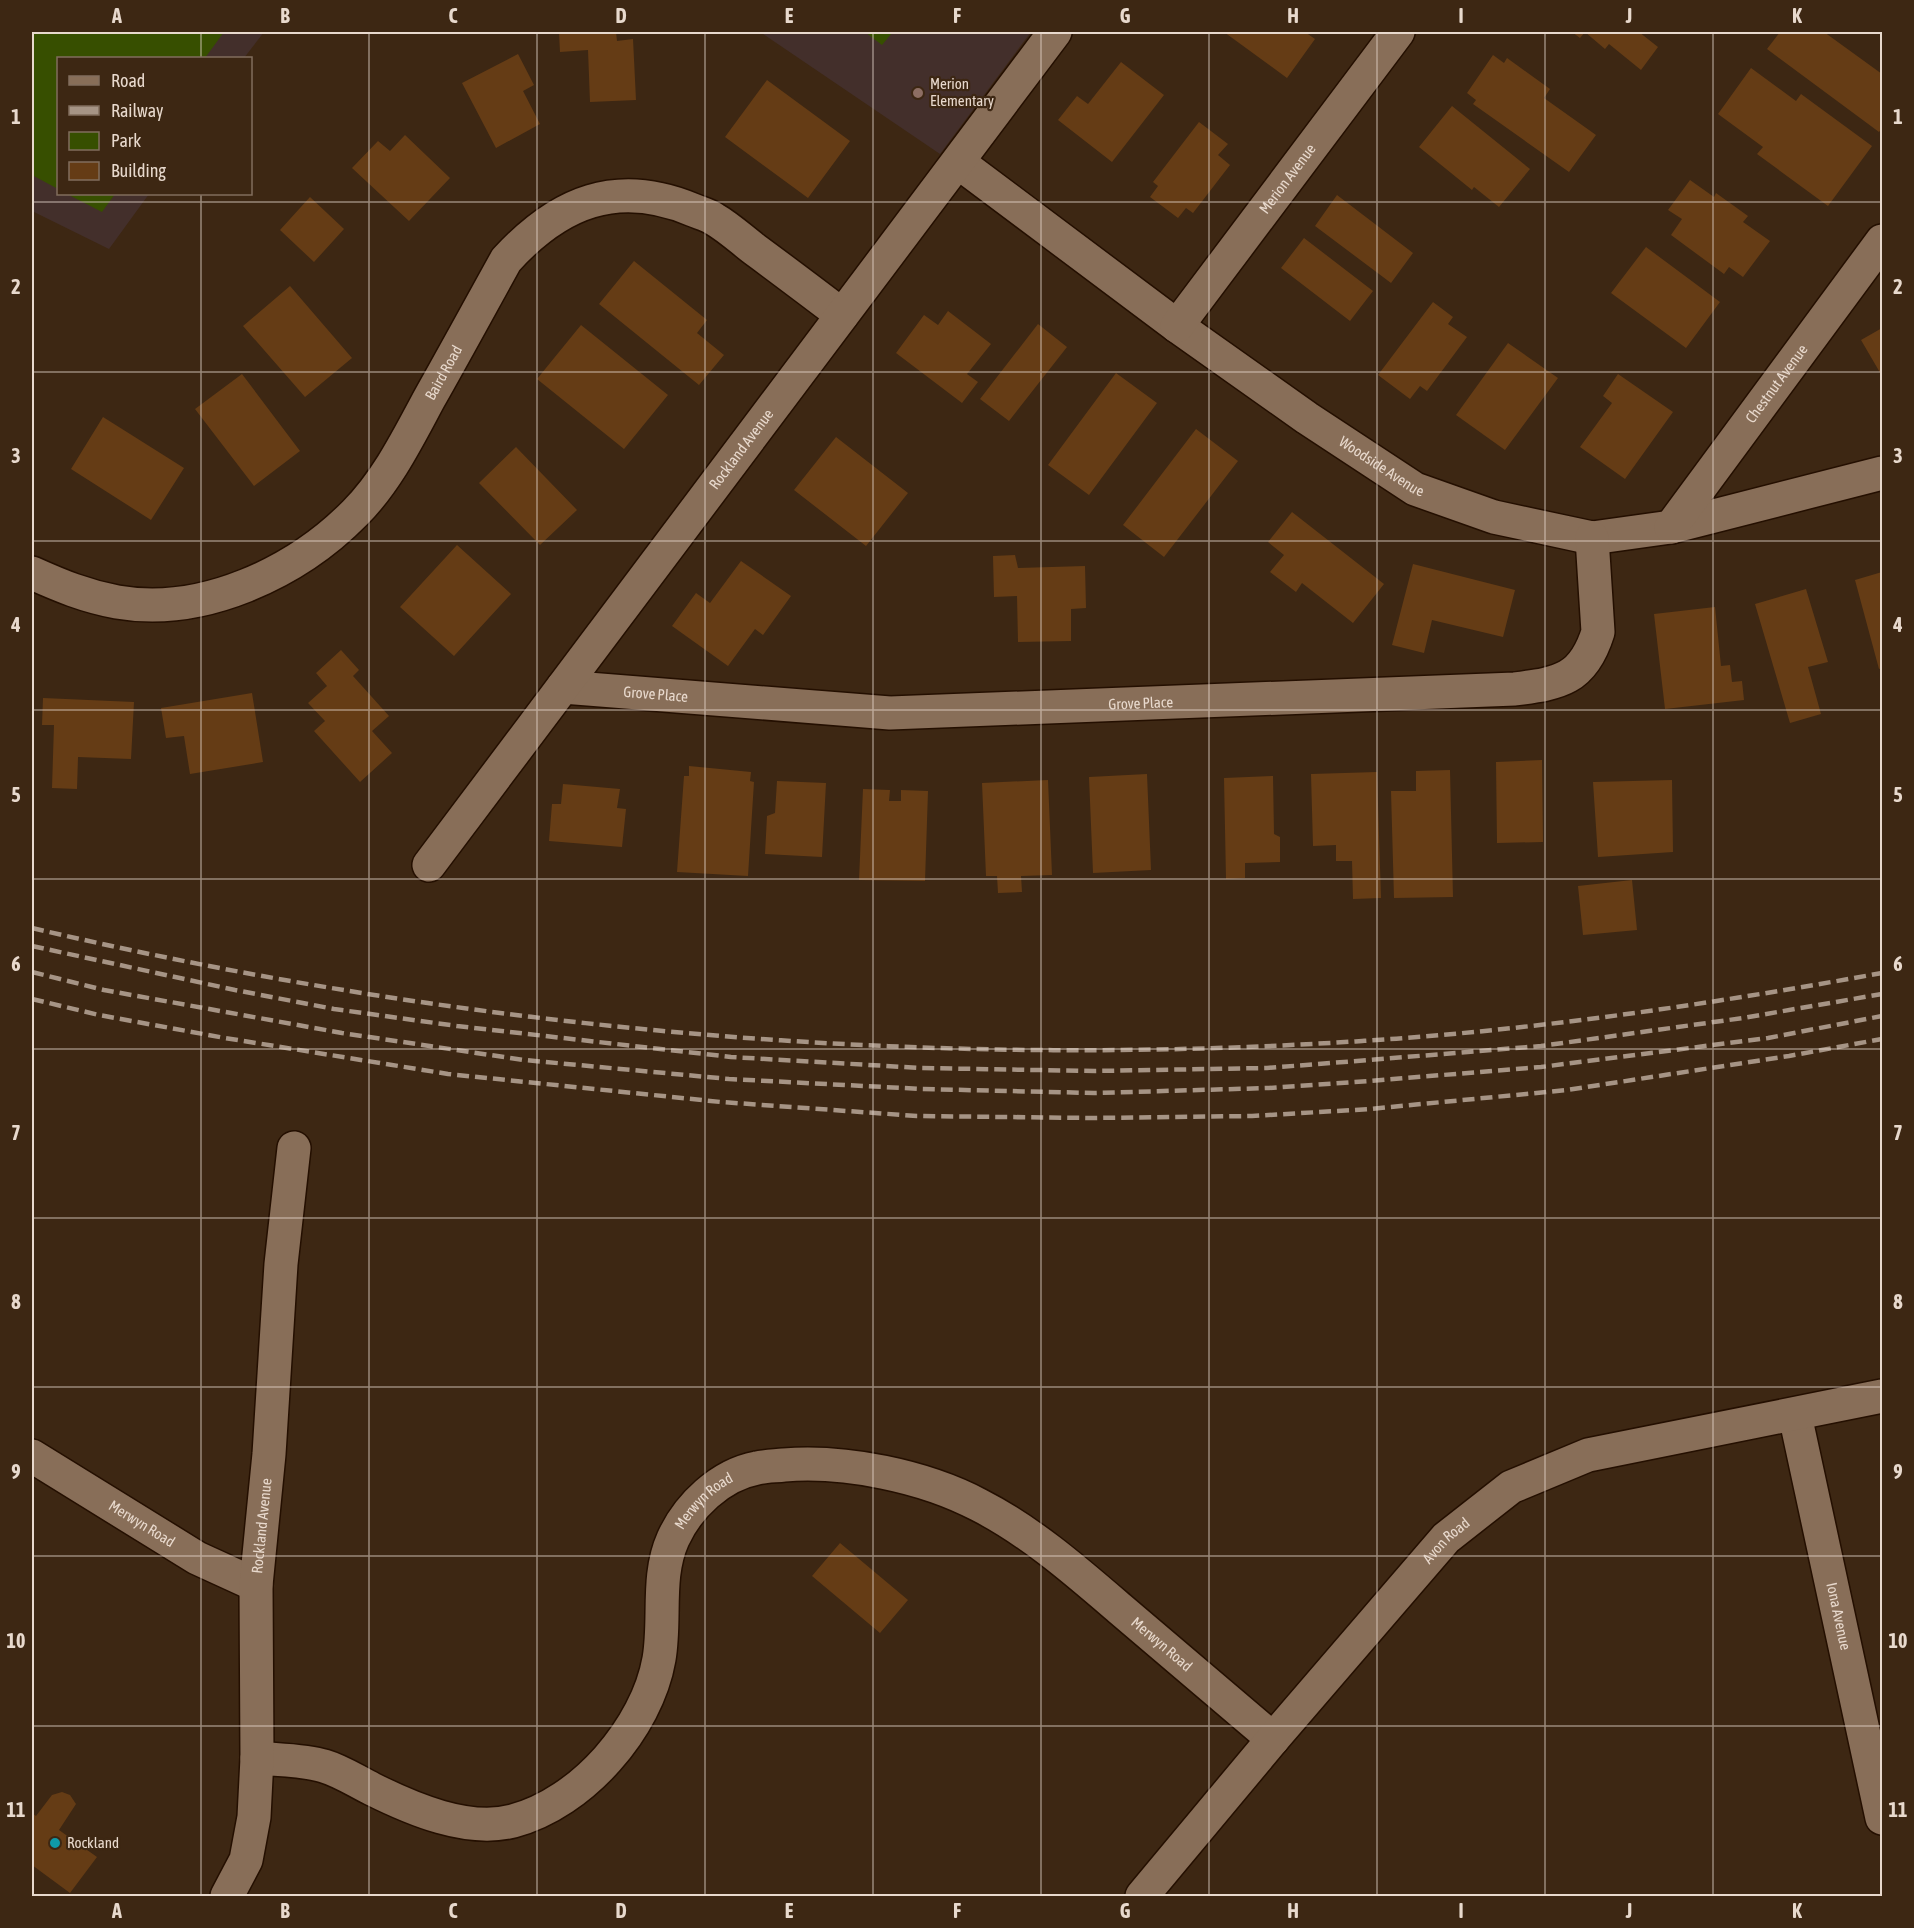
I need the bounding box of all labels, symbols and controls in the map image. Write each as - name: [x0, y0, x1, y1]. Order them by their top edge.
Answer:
- text: A: [111, 4, 122, 27]
- text: B: [280, 4, 290, 27]
- text: C: [449, 4, 458, 27]
- text: D: [615, 4, 627, 27]
- text: E: [785, 4, 794, 27]
- text: F: [953, 4, 961, 27]
- text: G: [1120, 4, 1131, 27]
- text: H: [1287, 4, 1299, 27]
- text: I: [1458, 4, 1464, 27]
- text: J: [1625, 4, 1632, 27]
- text: K: [1792, 4, 1802, 27]
- legend: [57, 57, 252, 195]
- text: Road: [111, 70, 145, 91]
- place label: Merion Elementary: [930, 75, 994, 109]
- marker: Merion Elementary: [911, 86, 925, 100]
- text: Railway: [111, 100, 163, 121]
- text: 1: [11, 105, 21, 128]
- text: 1: [1893, 105, 1903, 128]
- text: Park: [111, 130, 141, 151]
- street label: Merion Avenue: [1256, 140, 1319, 217]
- text: Building: [111, 160, 166, 181]
- text: 2: [11, 275, 21, 298]
- text: 2: [1893, 275, 1903, 298]
- street label: Chestnut Avenue: [1742, 341, 1811, 426]
- street label: Baird Road: [421, 342, 465, 403]
- street label: Rockland Avenue: [705, 405, 777, 492]
- street label: Woodside Avenue: [1336, 433, 1427, 500]
- text: 3: [11, 444, 21, 467]
- text: 3: [1893, 444, 1903, 467]
- text: 4: [10, 613, 21, 636]
- text: 4: [1892, 613, 1903, 636]
- street label: Grove Place: [623, 683, 689, 705]
- street label: Grove Place: [1108, 693, 1174, 713]
- text: 5: [11, 783, 21, 806]
- text: 5: [1893, 783, 1903, 806]
- text: 6: [11, 952, 21, 975]
- text: 6: [1893, 952, 1903, 975]
- text: 7: [11, 1121, 21, 1144]
- text: 7: [1893, 1121, 1903, 1144]
- text: 8: [11, 1290, 21, 1313]
- text: 8: [1893, 1290, 1903, 1313]
- text: 9: [11, 1460, 21, 1483]
- text: 9: [1893, 1460, 1903, 1483]
- street label: Merwyn Road: [671, 1469, 735, 1532]
- street label: Rockland Avenue: [248, 1477, 275, 1574]
- street label: Merwyn Road: [106, 1497, 178, 1550]
- street label: Avon Road: [1419, 1514, 1473, 1567]
- street label: Iona Avenue: [1823, 1581, 1855, 1652]
- street label: Merwyn Road: [1128, 1613, 1196, 1675]
- text: 10: [7, 1629, 25, 1652]
- text: 10: [1889, 1629, 1907, 1652]
- text: 11: [7, 1798, 25, 1821]
- text: 11: [1889, 1798, 1907, 1821]
- place label: Rockland: [67, 1834, 119, 1851]
- marker: Rockland: [48, 1836, 62, 1850]
- text: A: [111, 1899, 122, 1922]
- text: B: [280, 1899, 290, 1922]
- text: C: [449, 1899, 458, 1922]
- text: D: [615, 1899, 627, 1922]
- text: E: [785, 1899, 794, 1922]
- text: F: [953, 1899, 961, 1922]
- text: G: [1120, 1899, 1131, 1922]
- text: H: [1287, 1899, 1299, 1922]
- text: I: [1458, 1899, 1464, 1922]
- text: J: [1625, 1899, 1632, 1922]
- text: K: [1792, 1899, 1802, 1922]

